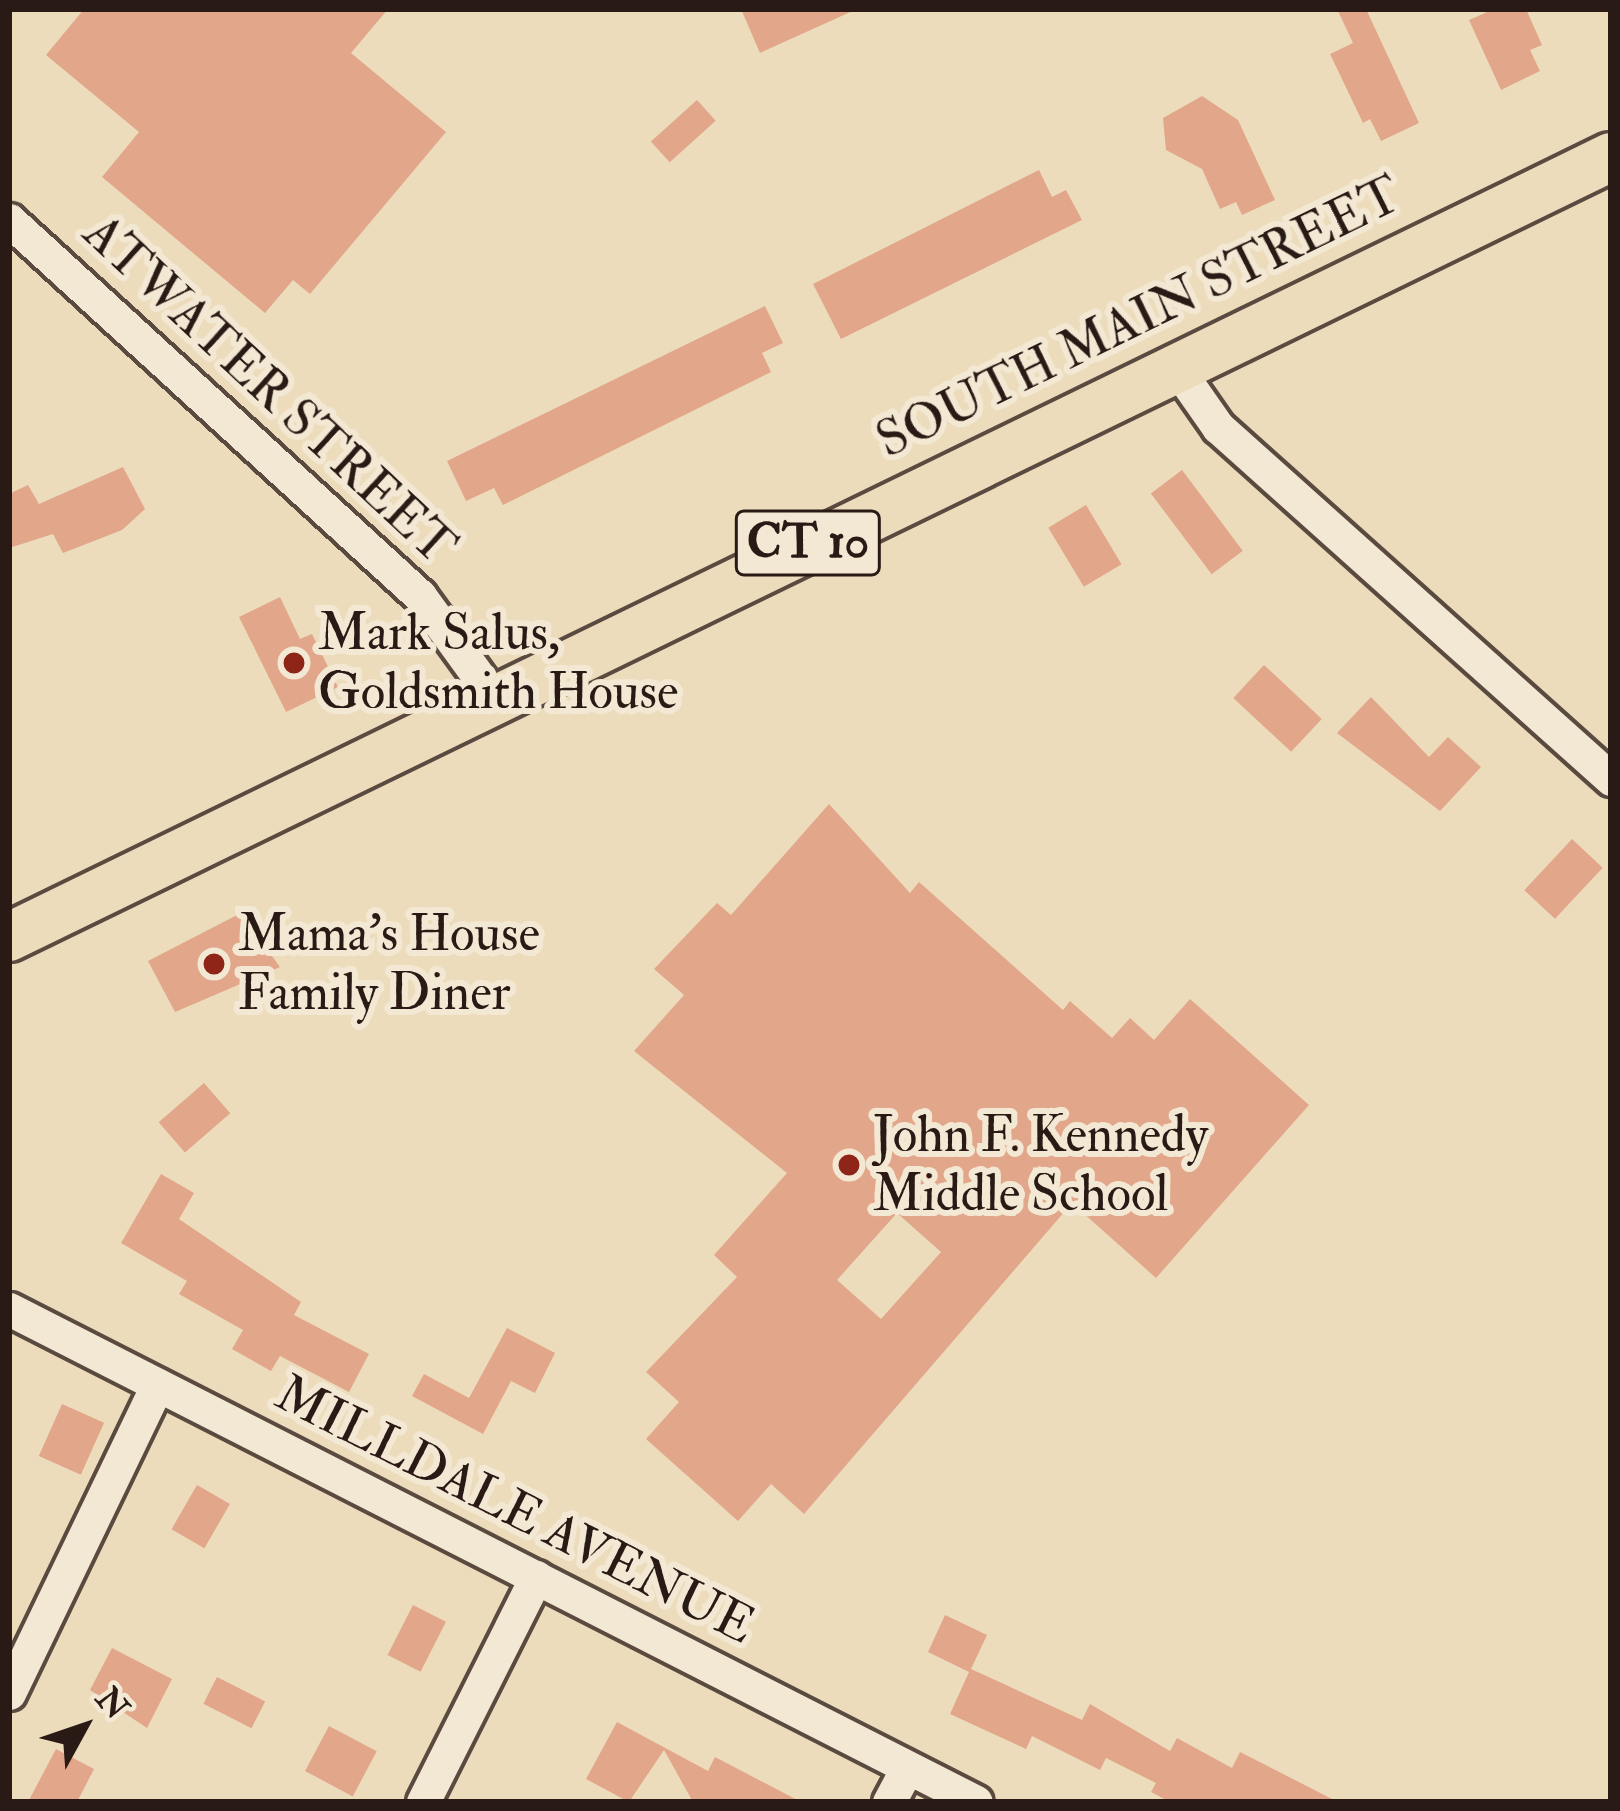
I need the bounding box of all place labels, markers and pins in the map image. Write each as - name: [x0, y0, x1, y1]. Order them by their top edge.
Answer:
- place label: Mark Salus, Goldsmith House: [318, 603, 678, 723]
- marker: Mark Salus, Goldsmith House: [281, 650, 307, 676]
- place label: Mama's House Family Diner: [238, 904, 540, 1024]
- marker: Mama's House Family Diner: [201, 951, 227, 977]
- place label: John F. Kennedy Middle School: [873, 1105, 1208, 1225]
- marker: John F. Kennedy Middle School: [836, 1152, 862, 1178]

